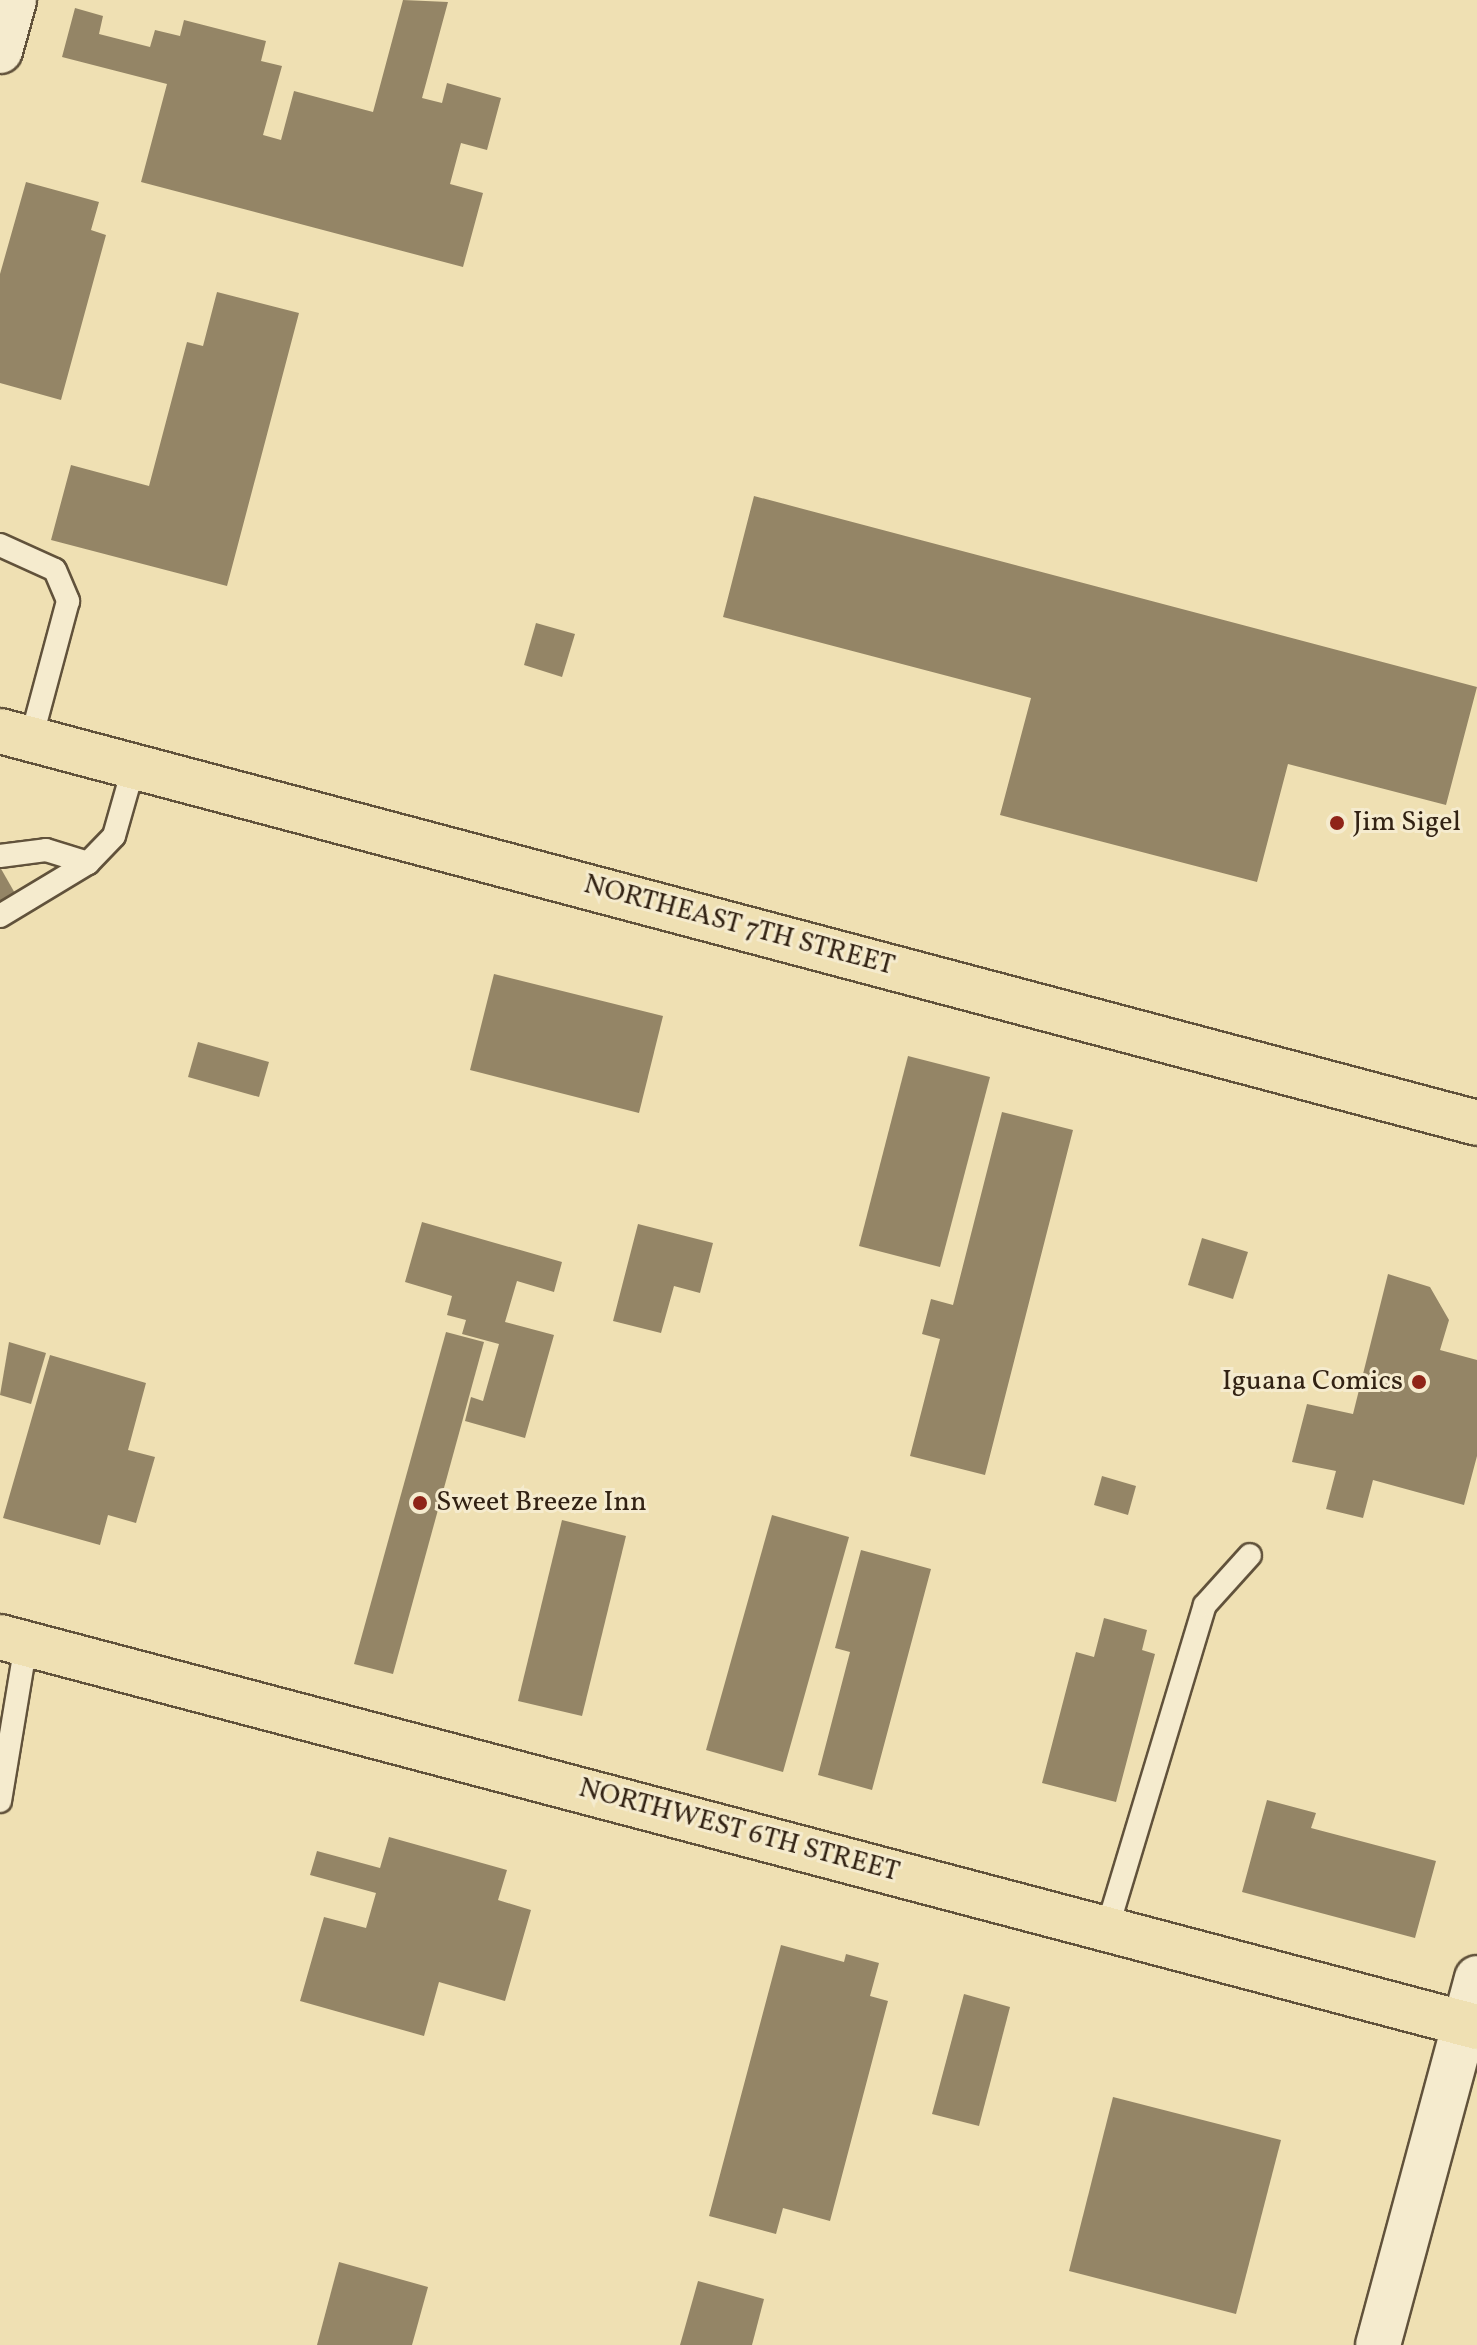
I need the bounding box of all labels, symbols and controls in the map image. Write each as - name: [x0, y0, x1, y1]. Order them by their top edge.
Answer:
- place label: Jim Sigel: [1353, 806, 1461, 840]
- marker: Jim Sigel: [1328, 814, 1346, 832]
- street label: NORTHEAST 7TH STREET: [580, 868, 898, 984]
- place label: Iguana Comics: [1222, 1365, 1403, 1399]
- marker: Iguana Comics: [1410, 1373, 1428, 1391]
- place label: Sweet Breeze Inn: [436, 1486, 647, 1520]
- marker: Sweet Breeze Inn: [411, 1494, 429, 1512]
- street label: NORTHWEST 6TH STREET: [575, 1772, 903, 1890]

